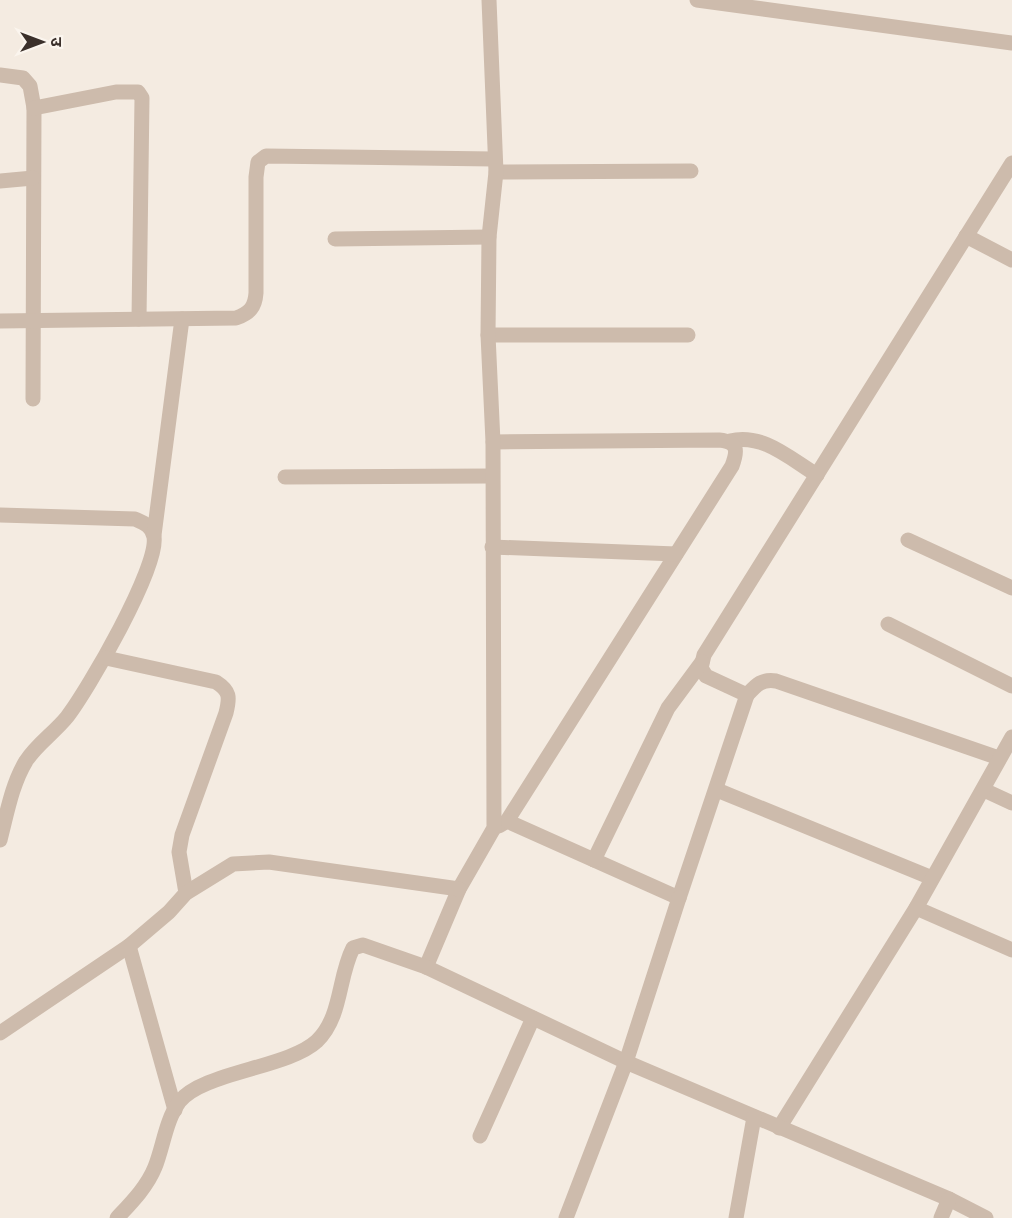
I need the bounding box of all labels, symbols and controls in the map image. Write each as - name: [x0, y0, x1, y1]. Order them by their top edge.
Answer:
- north arrow: [12, 12, 72, 72]
- text: उ: [46, 37, 65, 47]

